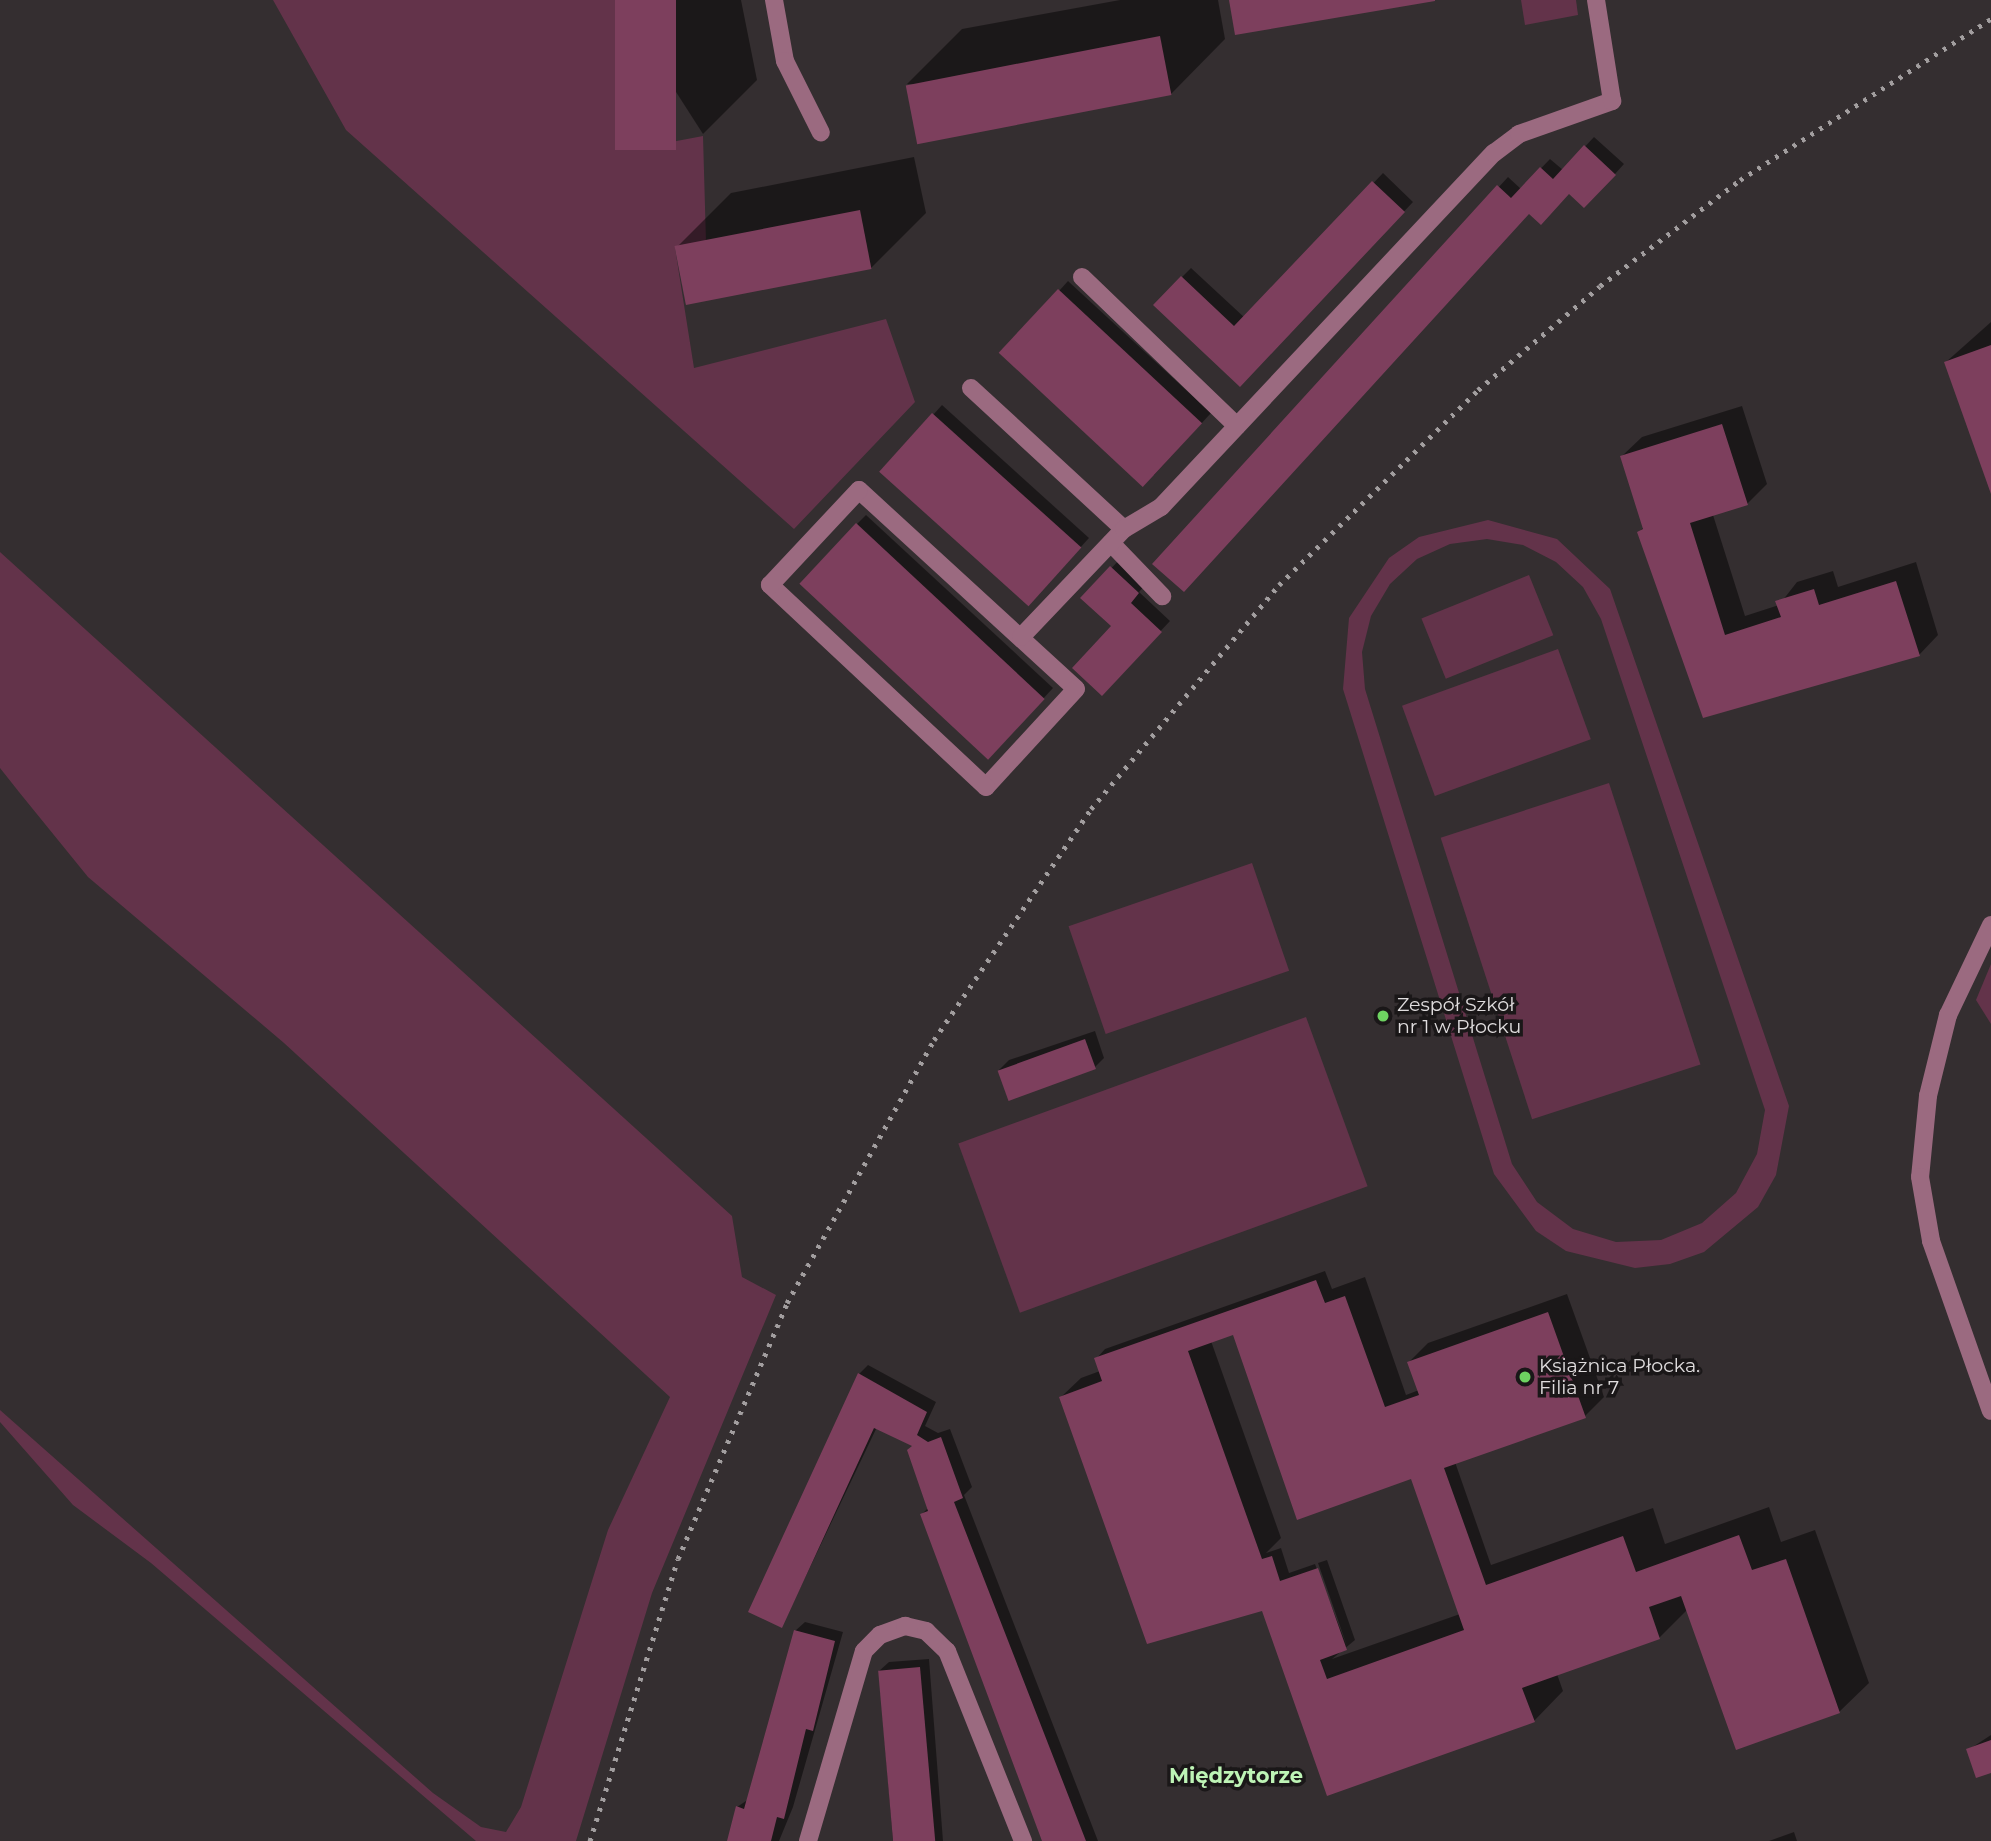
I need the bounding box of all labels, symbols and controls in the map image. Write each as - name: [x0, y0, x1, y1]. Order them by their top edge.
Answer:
- place label: Zespół Szkół nr 1 w Płocku: [1397, 994, 1521, 1038]
- marker: Zespół Szkół nr 1 w Płocku: [1375, 1008, 1391, 1024]
- place label: Książnica Płocka. Filia nr 7: [1539, 1355, 1700, 1399]
- marker: Książnica Płocka. Filia nr 7: [1517, 1369, 1533, 1385]
- district label: Międzytorze: [1169, 1763, 1303, 1789]

